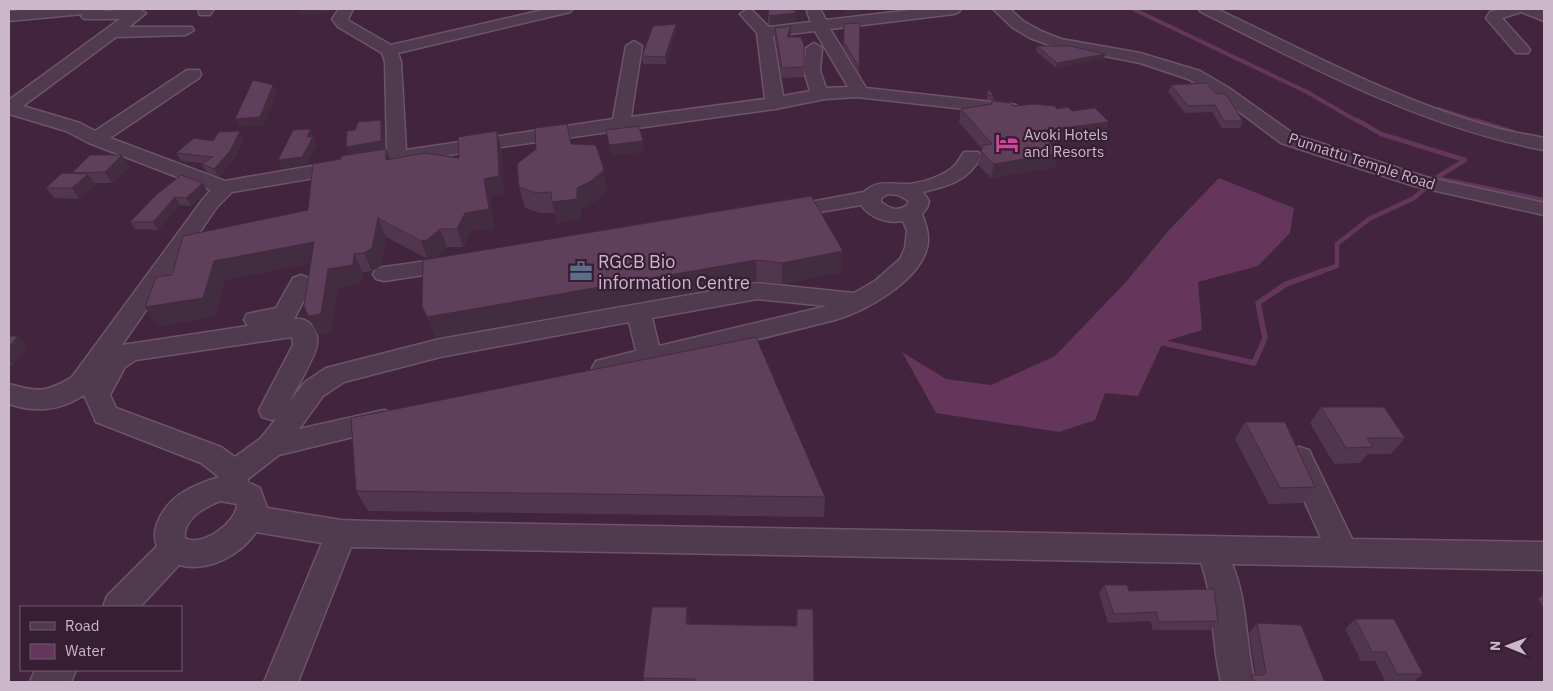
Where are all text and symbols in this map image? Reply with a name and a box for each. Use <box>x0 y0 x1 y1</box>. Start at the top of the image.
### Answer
place label: Avoki Hotels and Resorts <box>1024 125 1108 161</box>
street label: Punnattu Temple Road <box>1286 128 1438 194</box>
hotel icon: Avoki Hotels and Resorts <box>994 130 1020 156</box>
place label: RGCB Bio information Centre <box>598 250 750 294</box>
office icon: RGCB Bio information Centre <box>568 258 594 284</box>
legend <box>20 606 182 671</box>
text: Road <box>65 616 100 635</box>
north arrow <box>1483 621 1533 671</box>
text: Water <box>65 641 106 660</box>
text: N <box>1486 641 1504 651</box>

